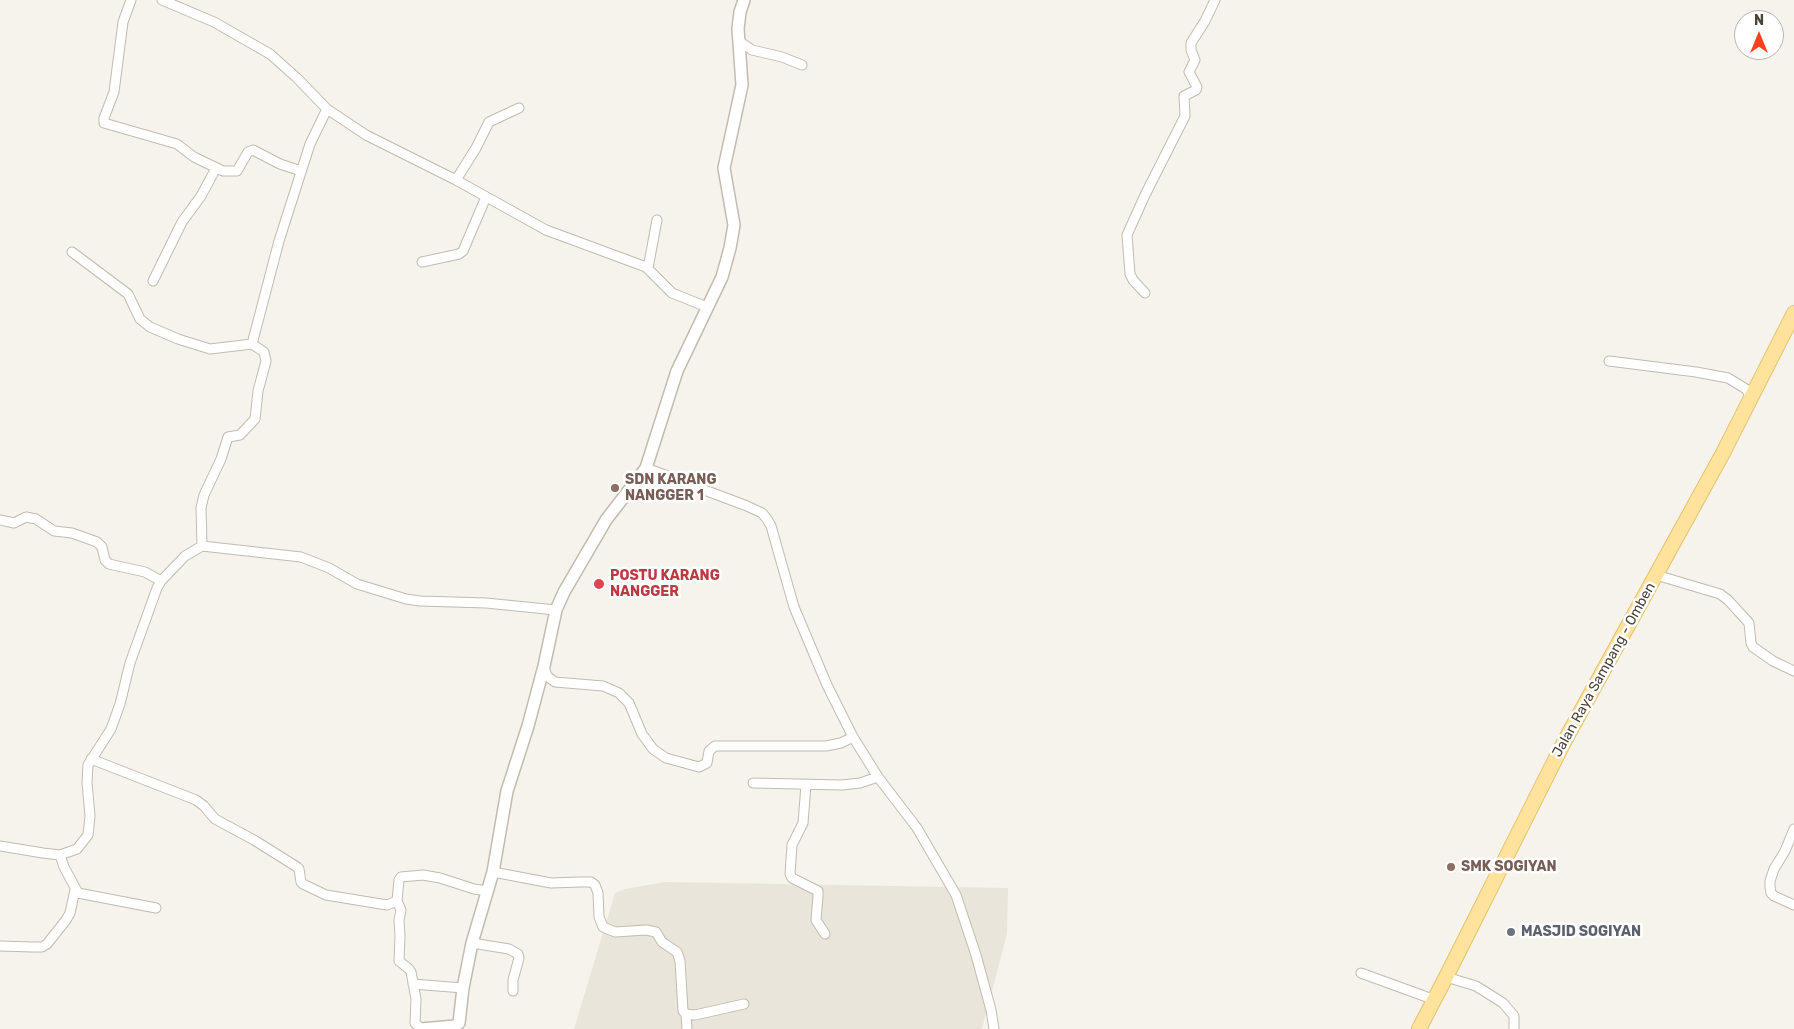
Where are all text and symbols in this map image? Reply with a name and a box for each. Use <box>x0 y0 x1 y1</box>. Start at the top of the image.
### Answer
north arrow <box>1734 10 1784 60</box>
text: N <box>1754 12 1764 29</box>
place label: SDN KARANG NANGGER 1 <box>625 472 717 504</box>
marker: SDN KARANG NANGGER 1 <box>609 482 621 494</box>
place label: POSTU KARANG NANGGER <box>610 568 720 600</box>
marker: POSTU KARANG NANGGER <box>592 577 606 591</box>
street label: Jalan Raya Sampang - Omben <box>1549 580 1659 760</box>
place label: SMK SOGIYAN <box>1461 859 1557 875</box>
marker: SMK SOGIYAN <box>1445 861 1457 873</box>
place label: MASJID SOGIYAN <box>1521 924 1641 940</box>
marker: MASJID SOGIYAN <box>1505 926 1517 938</box>

